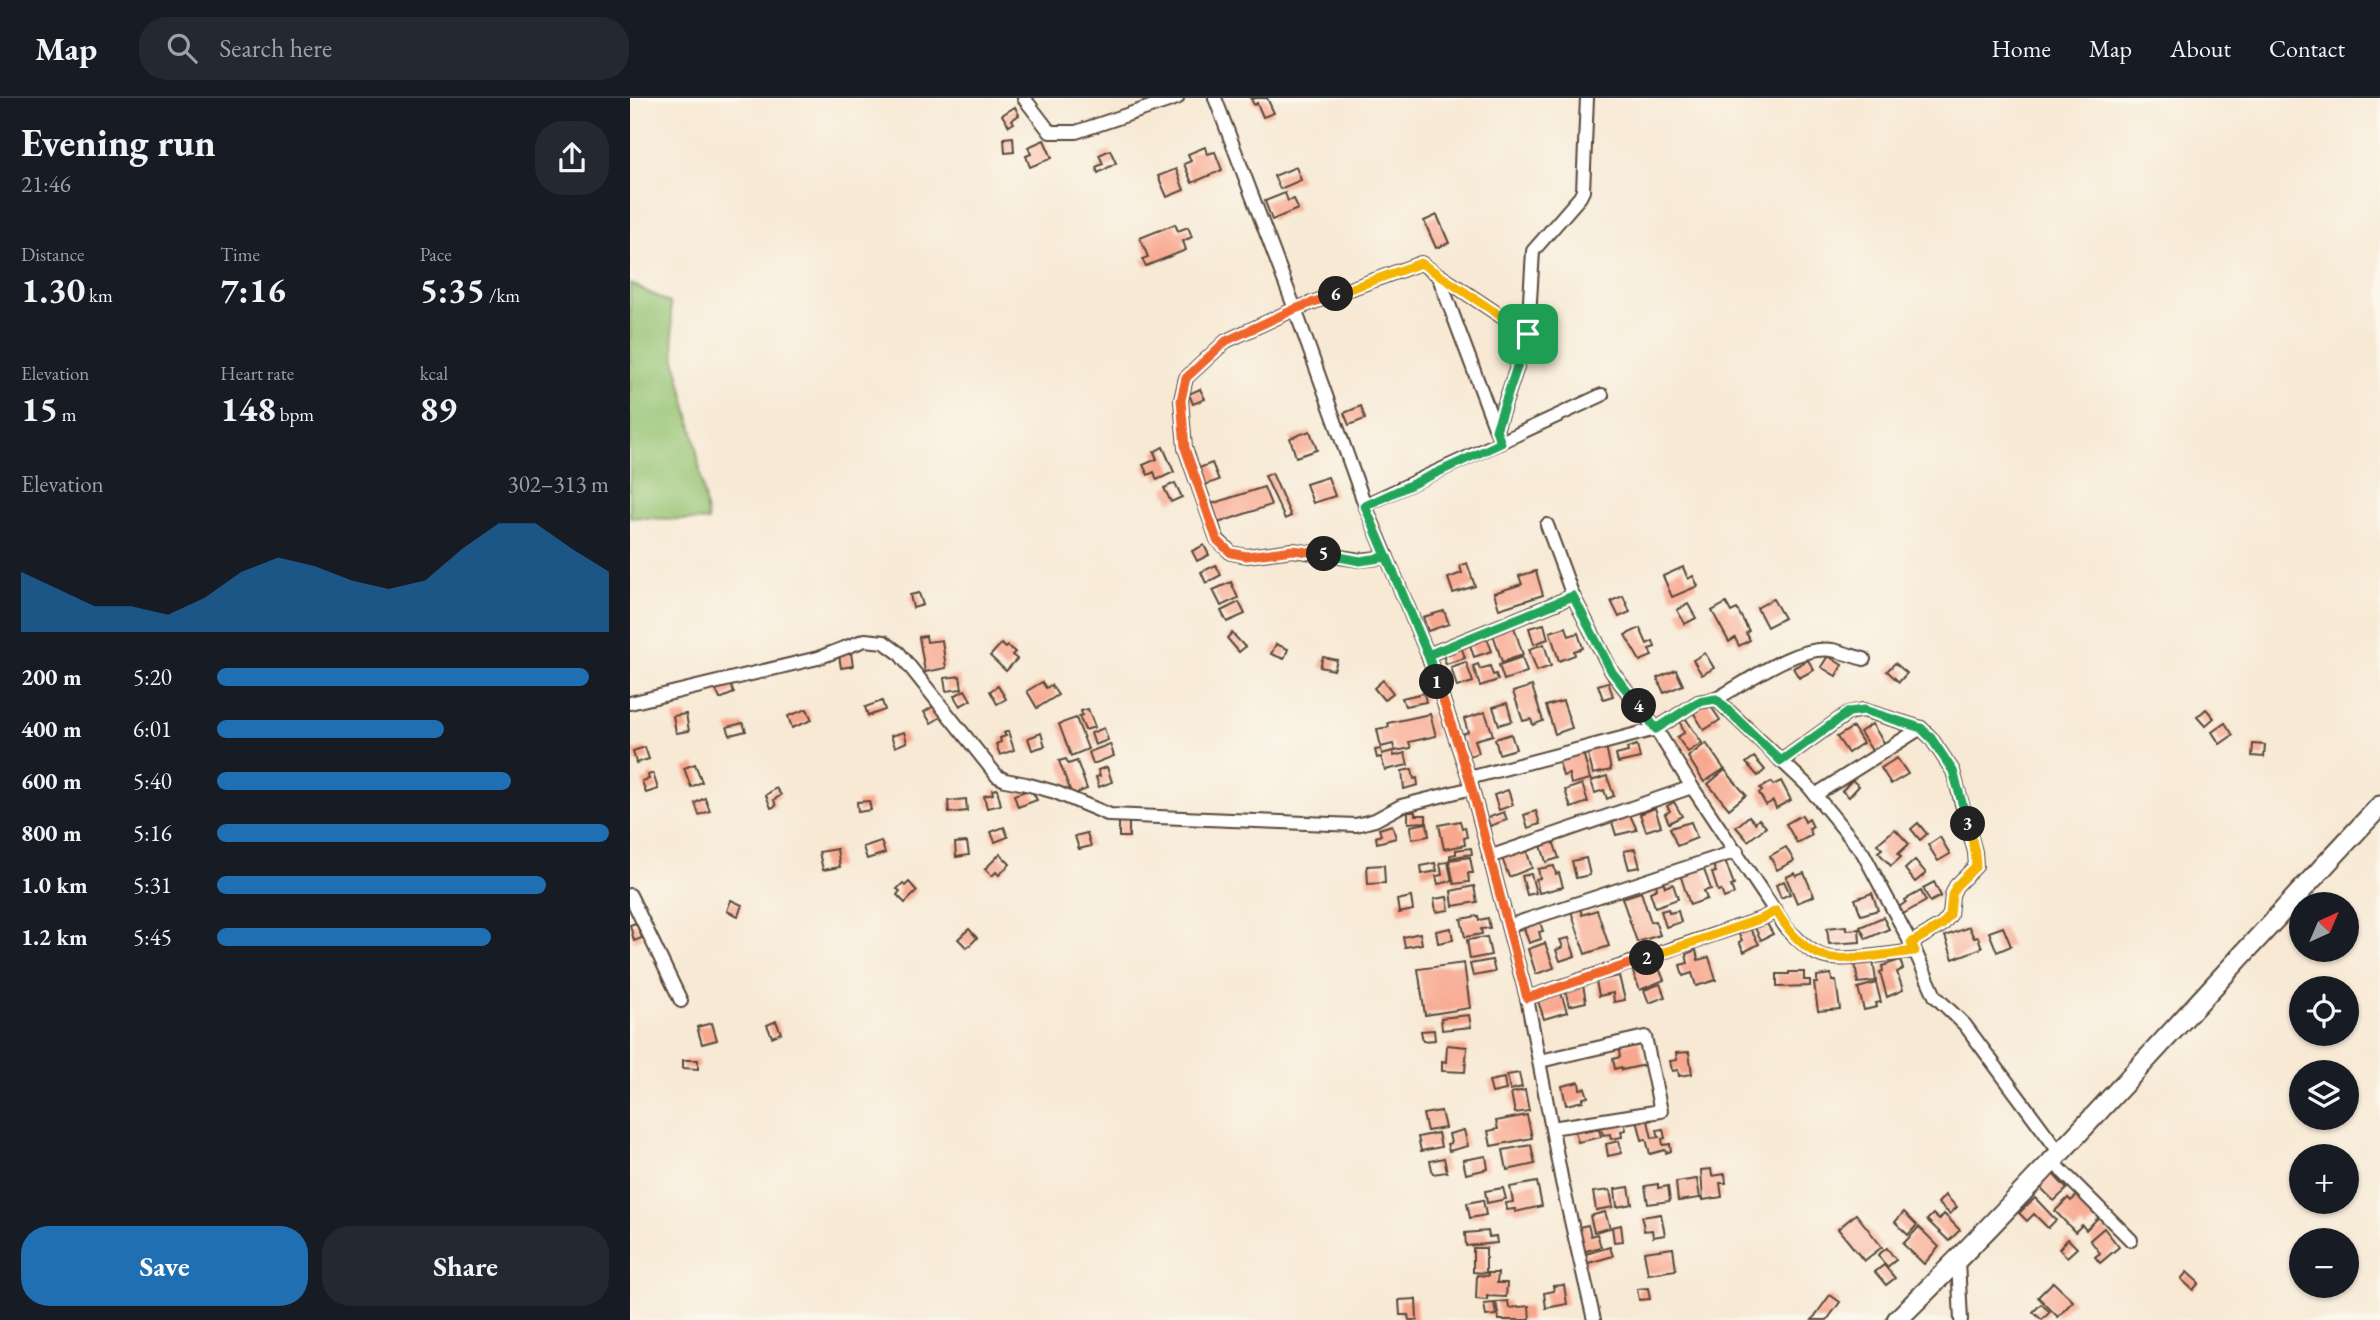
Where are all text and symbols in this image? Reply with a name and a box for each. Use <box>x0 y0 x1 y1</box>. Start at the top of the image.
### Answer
search box <box>139 17 629 80</box>
text: Map <box>35 27 97 70</box>
icon: search <box>163 29 201 67</box>
text: Search here <box>219 31 332 65</box>
text: Home <box>1991 33 2051 64</box>
text: Map <box>2089 33 2132 64</box>
text: About <box>2170 33 2231 64</box>
text: Contact <box>2269 33 2345 64</box>
text: Evening run <box>21 118 216 167</box>
button: share <box>535 121 609 195</box>
text: 21:46 <box>21 169 71 199</box>
text: Distance <box>21 242 84 267</box>
text: Time <box>220 242 260 267</box>
text: Pace <box>420 242 452 267</box>
text: 1.30 <box>21 267 85 312</box>
text: 7:16 <box>220 267 286 312</box>
text: 5:35 <box>420 267 485 312</box>
pin: 6 <box>1318 276 1354 312</box>
text: 6 <box>1330 281 1341 306</box>
text: km <box>85 283 113 308</box>
text: /km <box>485 283 520 308</box>
pin <box>1498 304 1558 364</box>
icon: arrive <box>1509 315 1547 353</box>
text: Elevation <box>21 361 89 386</box>
text: Heart rate <box>220 361 294 386</box>
text: kcal <box>420 361 448 386</box>
text: 15 <box>21 386 58 431</box>
text: 148 <box>220 386 276 431</box>
text: 89 <box>420 386 457 431</box>
text: m <box>58 402 77 427</box>
text: bpm <box>276 402 314 427</box>
text: Elevation <box>21 469 104 499</box>
text: 302–313 m <box>508 469 609 499</box>
pin: 5 <box>1306 536 1342 572</box>
text: 5 <box>1318 541 1329 566</box>
text: 200 m <box>21 662 82 692</box>
text: 5:20 <box>133 662 172 692</box>
pin: 1 <box>1420 664 1454 700</box>
text: 1 <box>1431 669 1442 694</box>
pin: 4 <box>1622 688 1656 724</box>
text: 4 <box>1633 693 1644 718</box>
text: 400 m <box>21 714 82 744</box>
text: 6:01 <box>133 714 172 744</box>
text: 600 m <box>21 766 82 796</box>
text: 5:40 <box>133 766 172 796</box>
pin: 3 <box>1950 806 1986 842</box>
text: 3 <box>1962 811 1973 836</box>
text: 800 m <box>21 818 82 848</box>
text: 5:16 <box>133 818 172 848</box>
text: 1.0 km <box>21 870 88 900</box>
text: 5:31 <box>133 870 172 900</box>
north arrow <box>2289 892 2359 962</box>
map controls <box>2289 892 2359 1298</box>
text: 1.2 km <box>21 922 88 952</box>
text: 5:45 <box>133 922 172 952</box>
pin: 2 <box>1630 940 1664 976</box>
text: 2 <box>1641 945 1652 970</box>
button: locate <box>2289 976 2359 1046</box>
button: layers <box>2289 1060 2359 1130</box>
button: + <box>2289 1144 2359 1214</box>
button: Save <box>21 1226 308 1306</box>
button: Share <box>322 1226 609 1306</box>
button: − <box>2289 1228 2359 1298</box>

